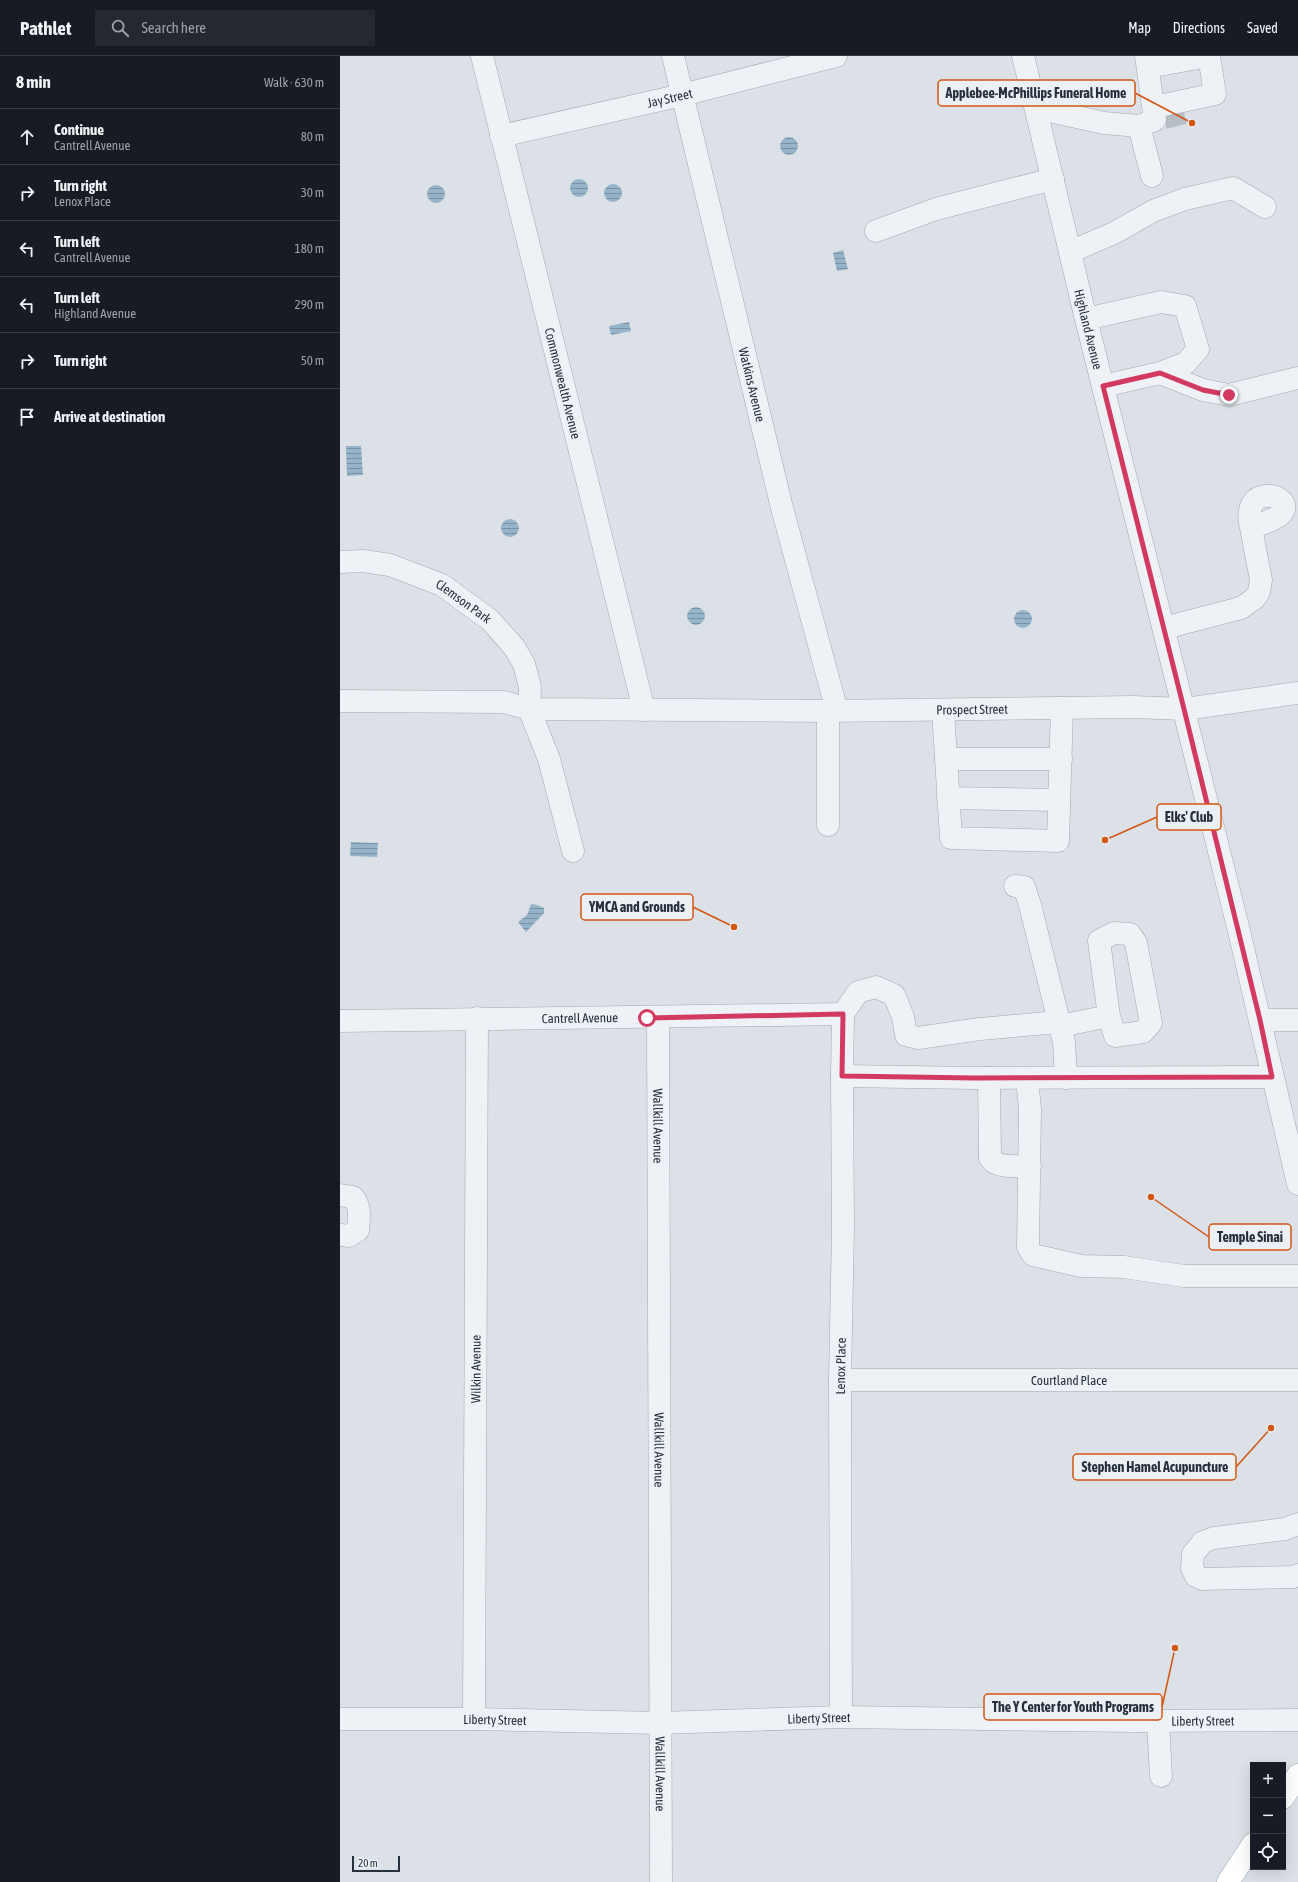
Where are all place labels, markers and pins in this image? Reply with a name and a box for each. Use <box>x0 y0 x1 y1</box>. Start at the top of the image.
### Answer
callout: Applebee-McPhillips Funeral Home <box>938 80 1135 106</box>
callout: Elks' Club <box>1157 804 1221 830</box>
callout: YMCA and Grounds <box>581 894 693 920</box>
callout: Temple Sinai <box>1209 1224 1291 1250</box>
callout: Stephen Hamel Acupuncture <box>1073 1454 1236 1480</box>
callout: The Y Center for Youth Programs <box>984 1694 1162 1720</box>

